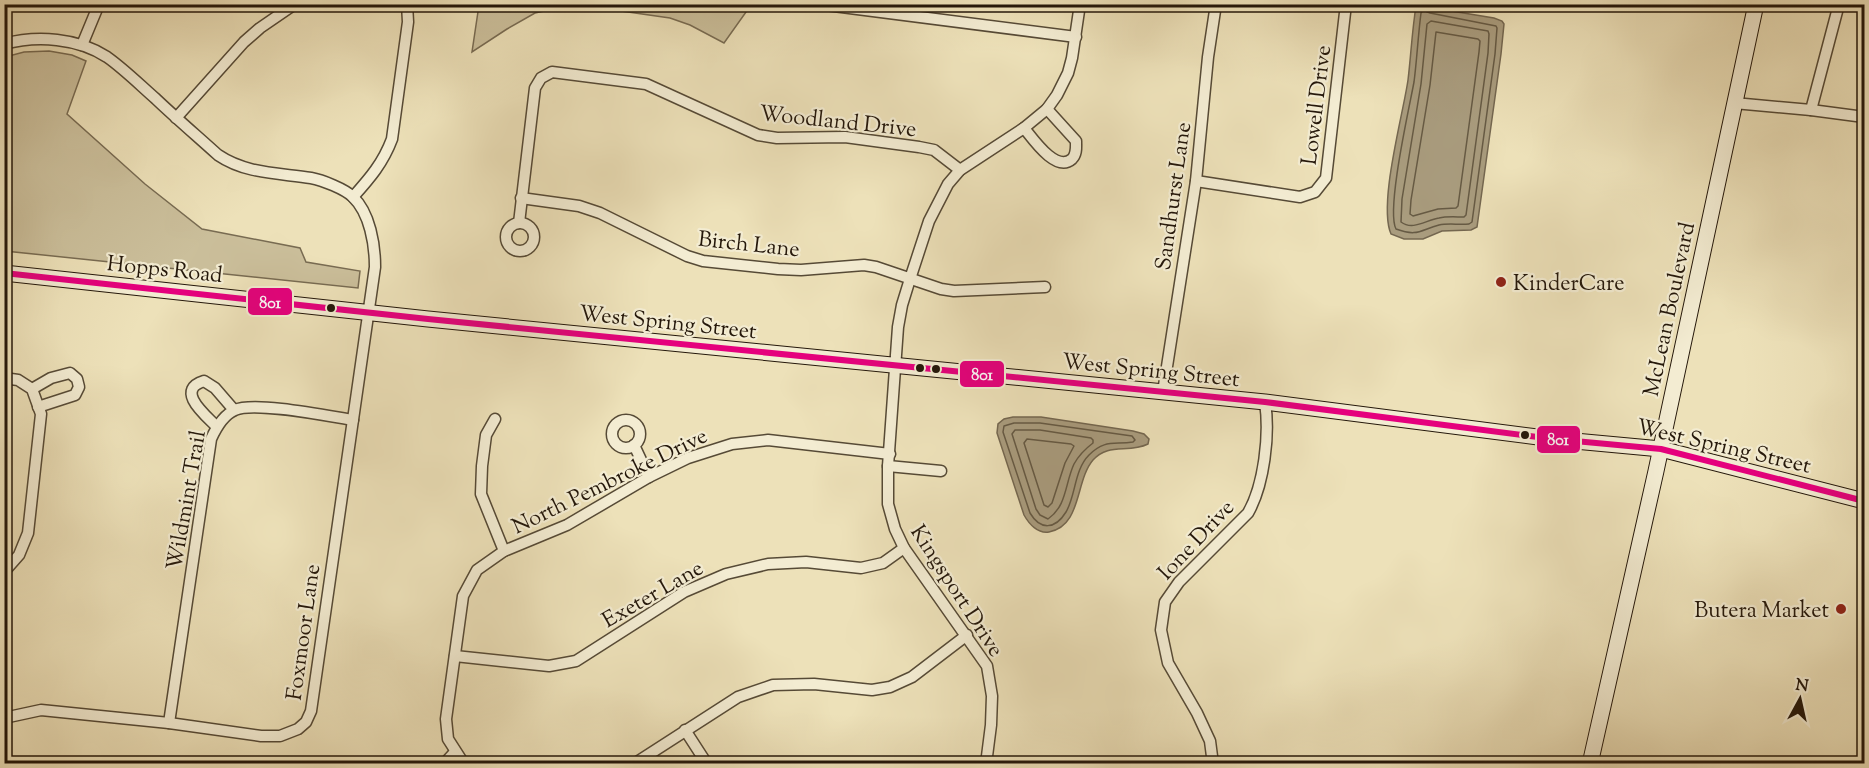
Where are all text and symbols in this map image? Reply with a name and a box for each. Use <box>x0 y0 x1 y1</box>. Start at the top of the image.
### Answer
street label: Lowell Drive <box>1295 44 1341 167</box>
street label: Woodland Drive <box>757 99 918 147</box>
street label: Sandhurst Lane <box>1149 120 1201 273</box>
street label: McLean Boulevard <box>1637 219 1705 400</box>
street label: Birch Lane <box>696 225 801 267</box>
street label: Hopps Road <box>105 249 224 293</box>
place label: KinderCare <box>1513 269 1624 301</box>
marker: KinderCare <box>1494 275 1508 289</box>
line badge: 801 <box>247 287 293 316</box>
text: 801 <box>259 293 281 316</box>
street label: West Spring Street <box>577 299 758 349</box>
unlabelled marker <box>325 302 337 314</box>
street label: West Spring Street <box>1060 347 1241 397</box>
line badge: 801 <box>959 360 1005 388</box>
unlabelled marker <box>914 362 926 374</box>
unlabelled marker <box>930 363 942 375</box>
text: 801 <box>971 365 993 388</box>
street label: West Spring Street <box>1633 412 1814 484</box>
street label: North Pembroke Drive <box>507 421 714 544</box>
line badge: 801 <box>1536 425 1581 454</box>
street label: Wildmint Trail <box>160 428 216 573</box>
unlabelled marker <box>1519 429 1531 441</box>
text: 801 <box>1547 430 1569 453</box>
street label: Ione Drive <box>1151 494 1243 588</box>
street label: Kingsport Drive <box>901 519 1010 664</box>
street label: Exeter Lane <box>597 554 710 638</box>
street label: Foxmoor Lane <box>280 562 330 703</box>
place label: Butera Market <box>1694 596 1829 628</box>
marker: Butera Market <box>1834 602 1848 616</box>
north arrow <box>1770 669 1830 729</box>
text: N <box>1794 674 1810 699</box>

